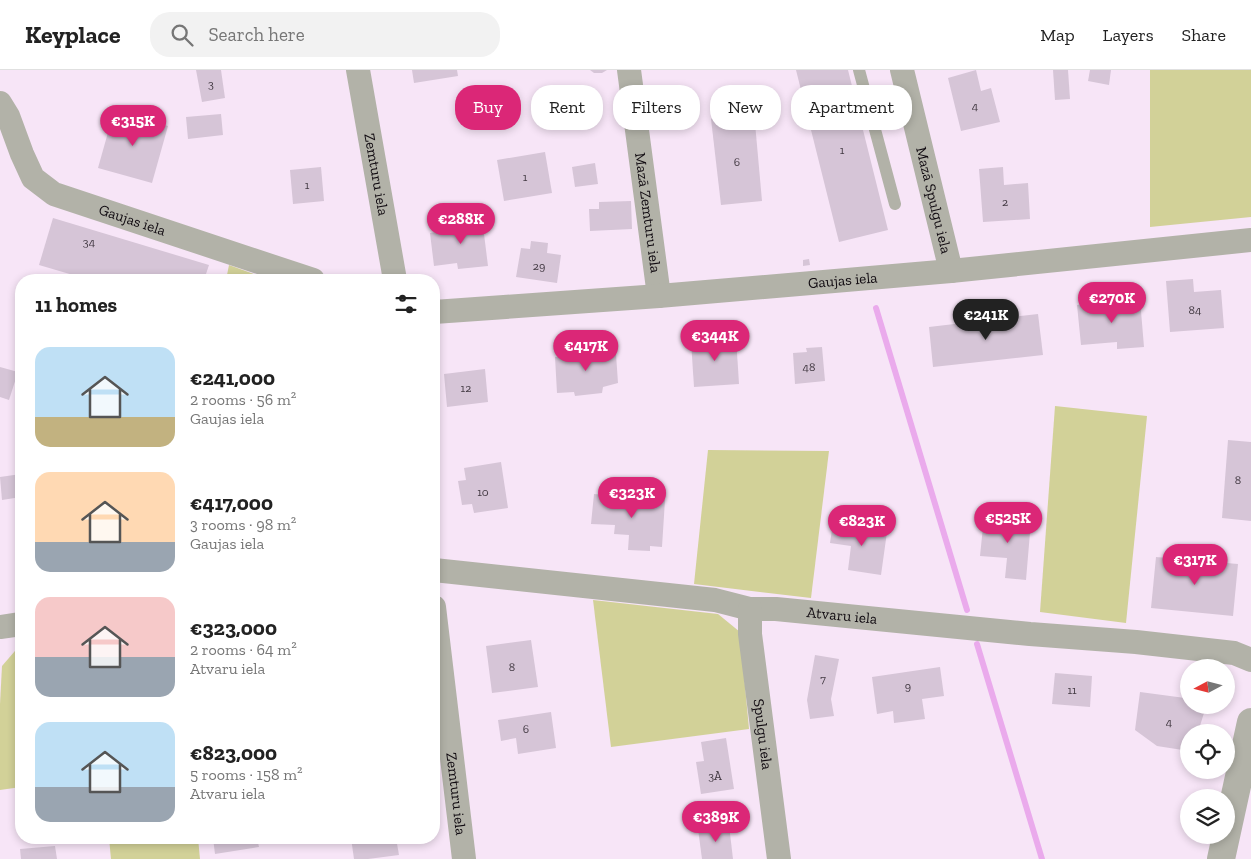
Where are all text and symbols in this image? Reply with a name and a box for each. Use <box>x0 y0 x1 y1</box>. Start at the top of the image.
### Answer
search box <box>150 12 500 57</box>
text: Keyplace <box>25 20 120 49</box>
icon: search <box>168 21 196 49</box>
text: Search here <box>208 23 305 46</box>
text: Map <box>1040 24 1075 46</box>
text: Layers <box>1103 24 1154 46</box>
text: Share <box>1182 24 1226 46</box>
house number: 3 <box>208 77 214 91</box>
chip: Buy <box>455 85 521 130</box>
chip: Rent <box>531 85 603 130</box>
chip: Filters <box>613 85 700 130</box>
chip: New <box>710 85 781 130</box>
chip: Apartment <box>791 85 912 130</box>
house number: 4 <box>972 99 979 113</box>
pin: €315K <box>98 104 168 147</box>
text: €315K <box>111 111 155 130</box>
street label: Zemturu iela <box>360 132 392 217</box>
house number: 1 <box>840 143 845 157</box>
street label: Mazā Spulgu iela <box>912 145 955 255</box>
street label: Mazā Zemturu iela <box>631 151 665 274</box>
house number: 6 <box>734 155 740 169</box>
house number: 1 <box>523 170 528 184</box>
house number: 1 <box>305 178 310 192</box>
house number: 2 <box>1002 195 1008 209</box>
street label: Gaujas iela <box>96 200 168 239</box>
pin: €288K <box>426 202 496 245</box>
text: €288K <box>438 209 484 228</box>
house number: 34 <box>83 235 96 249</box>
house number: 29 <box>533 259 545 273</box>
street label: Gaujas iela <box>807 268 878 292</box>
pin: €270K <box>1077 282 1147 324</box>
text: €270K <box>1089 288 1135 307</box>
icon: filters <box>392 290 420 318</box>
text: 11 homes <box>35 292 117 317</box>
pin: €241K <box>951 298 1021 341</box>
house number: 84 <box>1189 303 1202 317</box>
text: €241K <box>964 305 1008 324</box>
pin: €344K <box>680 320 750 362</box>
text: €344K <box>691 326 739 345</box>
pin: €417K <box>551 330 621 372</box>
text: €417K <box>564 336 608 355</box>
house number: 48 <box>803 360 815 374</box>
text: €241,000 <box>190 365 275 390</box>
icon: home <box>75 367 135 427</box>
house number: 12 <box>461 381 471 395</box>
text: 2 rooms · 56 m² <box>190 390 296 409</box>
text: Gaujas iela <box>190 409 264 428</box>
house number: 8 <box>1235 473 1241 487</box>
pin: €323K <box>597 476 667 519</box>
text: €323K <box>609 483 655 502</box>
house number: 10 <box>477 485 489 499</box>
text: €417,000 <box>190 490 273 515</box>
icon: home <box>75 492 135 552</box>
pin: €525K <box>973 502 1043 544</box>
pin: €823K <box>827 504 897 547</box>
text: €525K <box>985 508 1031 527</box>
text: €823K <box>839 511 885 530</box>
text: 3 rooms · 98 m² <box>190 515 296 534</box>
text: Gaujas iela <box>190 534 264 553</box>
pin: €317K <box>1160 544 1230 586</box>
text: €317K <box>1174 550 1216 569</box>
street label: Atvaru iela <box>806 603 878 628</box>
text: €323,000 <box>190 615 277 640</box>
icon: home <box>75 617 135 677</box>
text: 2 rooms · 64 m² <box>190 640 297 659</box>
text: Atvaru iela <box>190 659 265 678</box>
north arrow <box>1180 659 1235 714</box>
map controls <box>1180 659 1235 844</box>
house number: 8 <box>509 660 515 674</box>
house number: 7 <box>820 672 826 686</box>
house number: 9 <box>905 679 911 693</box>
house number: 11 <box>1067 683 1077 697</box>
street label: Spulgu iela <box>749 698 776 771</box>
house number: 4 <box>1166 715 1173 729</box>
house number: 6 <box>523 722 529 736</box>
button: locate <box>1180 724 1235 779</box>
text: €823,000 <box>190 740 277 765</box>
icon: home <box>75 742 135 802</box>
street label: Zemturu iela <box>442 751 470 836</box>
text: 5 rooms · 158 m² <box>190 765 303 784</box>
house number: 3A <box>708 769 722 783</box>
text: Atvaru iela <box>190 784 265 803</box>
button: layers <box>1180 789 1235 844</box>
pin: €389K <box>681 800 751 843</box>
text: €389K <box>693 807 739 826</box>

